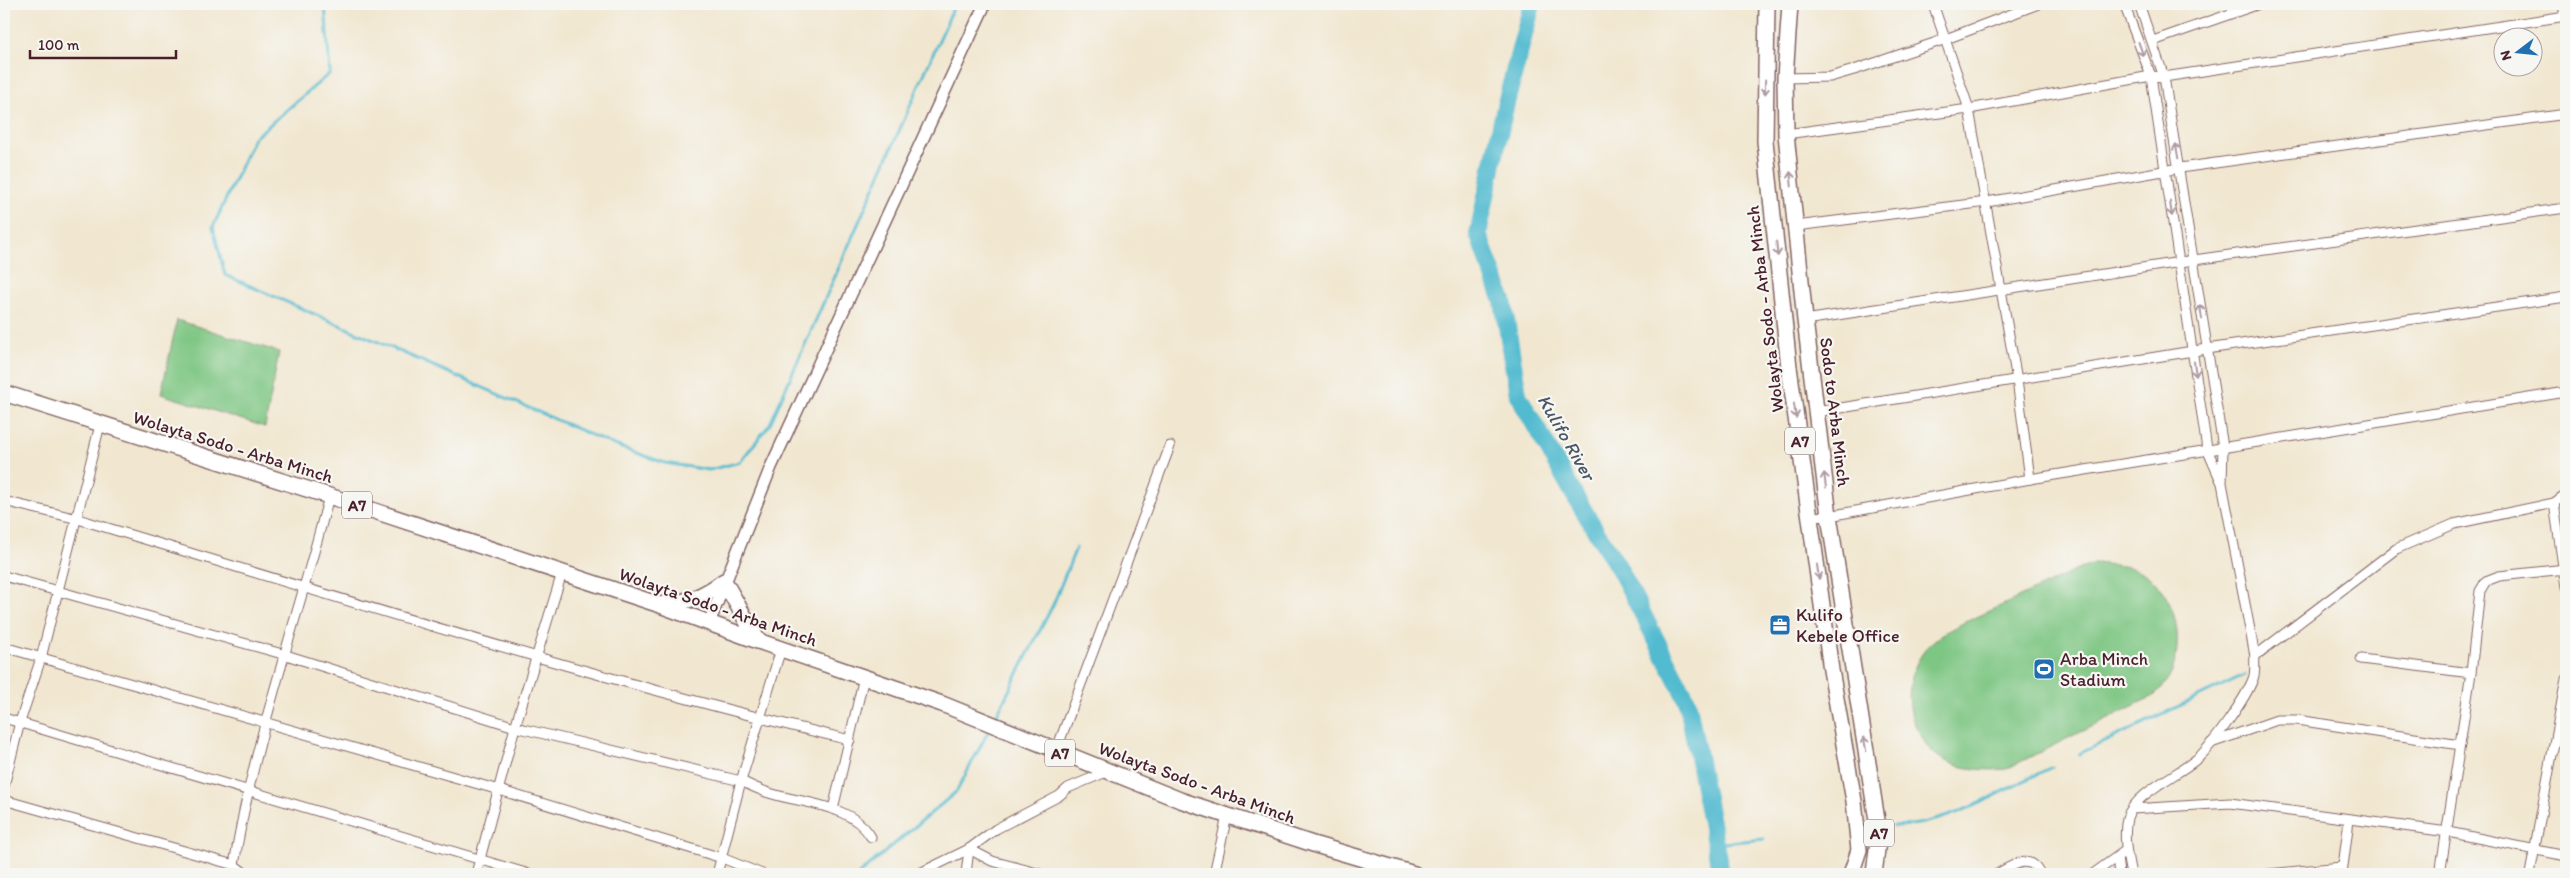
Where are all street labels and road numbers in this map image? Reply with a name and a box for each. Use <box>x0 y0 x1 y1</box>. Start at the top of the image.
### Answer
street label: Wolayta Sodo - Arba Minch <box>1741 204 1789 414</box>
street label: Sodo to Arba Minch <box>1815 336 1855 488</box>
street label: Wolayta Sodo - Arba Minch <box>130 406 336 488</box>
road number: A7 <box>1785 428 1815 454</box>
road number: A7 <box>342 492 372 518</box>
street label: Wolayta Sodo - Arba Minch <box>616 563 820 651</box>
street label: Wolayta Sodo - Arba Minch <box>1095 737 1299 829</box>
road number: A7 <box>1045 740 1075 766</box>
road number: A7 <box>1864 820 1894 846</box>

